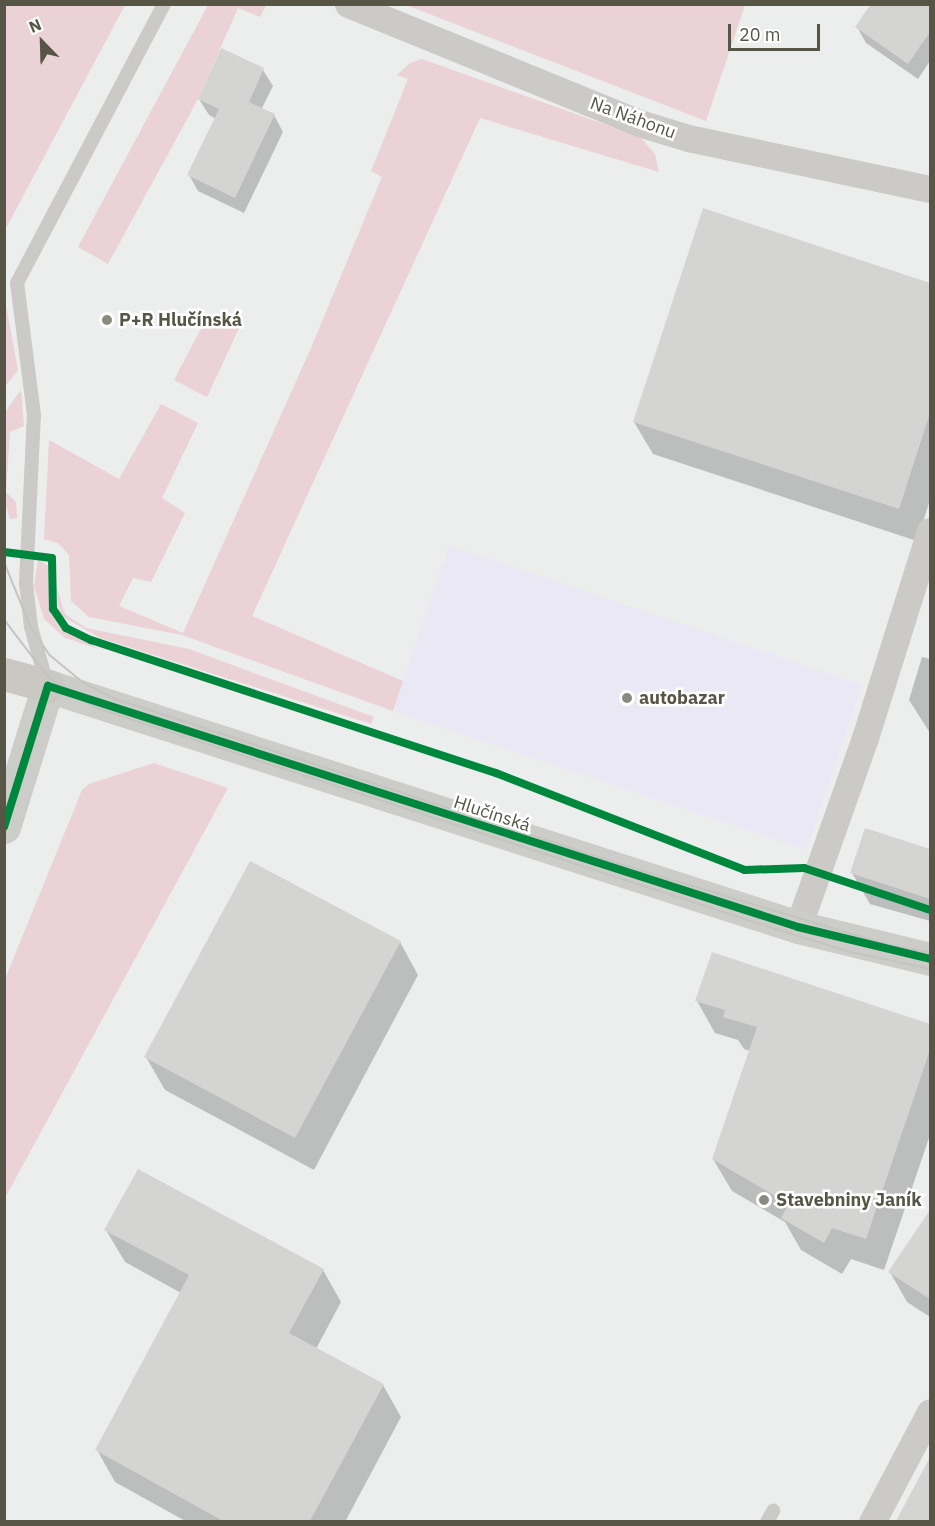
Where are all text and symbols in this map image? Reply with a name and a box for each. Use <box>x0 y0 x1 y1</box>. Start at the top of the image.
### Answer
north arrow <box>12 12 72 72</box>
scale bar <box>731 12 822 50</box>
text: N <box>26 14 44 37</box>
text: 20 m <box>739 23 781 46</box>
street label: Na Náhonu <box>587 93 679 143</box>
place label: P+R Hlučínská <box>119 309 242 331</box>
marker: P+R Hlučínská <box>100 313 114 327</box>
place label: autobazar <box>639 687 725 709</box>
marker: autobazar <box>620 691 634 705</box>
street label: Hlučínská <box>451 791 533 837</box>
place label: Stavebniny Janík <box>776 1189 922 1211</box>
marker: Stavebniny Janík <box>757 1193 771 1207</box>

